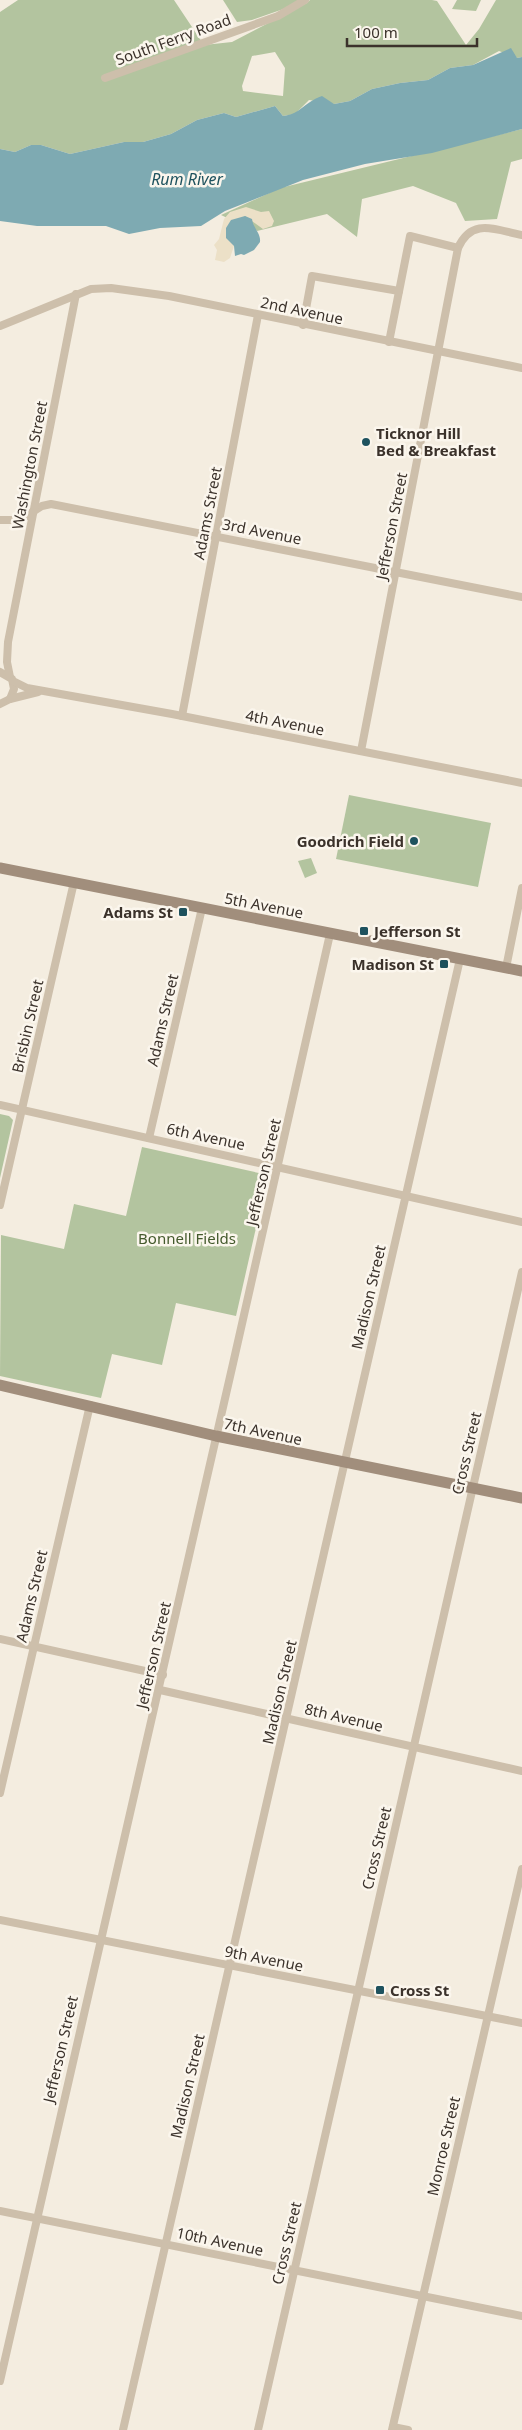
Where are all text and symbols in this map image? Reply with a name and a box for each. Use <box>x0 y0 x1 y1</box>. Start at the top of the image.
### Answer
street label: South Ferry Road <box>113 9 233 69</box>
scale bar <box>347 15 477 47</box>
text: 100 m <box>354 22 398 42</box>
water label: Rum River <box>151 168 223 190</box>
street label: 2nd Avenue <box>259 292 345 328</box>
street label: Washington Street <box>7 399 51 531</box>
place label: Ticknor Hill Bed & Breakfast <box>376 423 496 460</box>
marker: Ticknor Hill Bed & Breakfast <box>360 436 372 448</box>
street label: Adams Street <box>188 464 226 561</box>
street label: Jefferson Street <box>370 470 411 583</box>
street label: 3rd Avenue <box>221 514 303 548</box>
street label: 4th Avenue <box>244 705 326 739</box>
place label: Goodrich Field <box>297 831 404 851</box>
marker: Goodrich Field <box>408 835 420 847</box>
street label: 5th Avenue <box>223 888 305 922</box>
place label: Adams St <box>103 902 173 922</box>
marker: Adams St <box>177 906 189 918</box>
place label: Jefferson St <box>372 921 461 941</box>
marker: Jefferson St <box>358 925 370 937</box>
place label: Madison St <box>352 954 434 974</box>
marker: Madison St <box>438 958 450 970</box>
street label: Adams Street <box>142 971 182 1068</box>
street label: Brisbin Street <box>7 977 48 1075</box>
street label: Jefferson Street <box>241 1116 285 1229</box>
street label: 6th Avenue <box>165 1118 247 1154</box>
park label: Bonnell Fields <box>138 1228 236 1248</box>
street label: Madison Street <box>346 1242 390 1351</box>
street label: Cross Street <box>447 1409 485 1496</box>
street label: 7th Avenue <box>222 1413 304 1449</box>
street label: Adams Street <box>11 1547 51 1644</box>
street label: Jefferson Street <box>131 1599 175 1712</box>
street label: Madison Street <box>257 1637 301 1746</box>
street label: 8th Avenue <box>303 1698 385 1736</box>
street label: Cross Street <box>357 1804 395 1891</box>
street label: 9th Avenue <box>223 1941 305 1975</box>
place label: Cross St <box>390 1980 450 2000</box>
marker: Cross St <box>374 1984 386 1996</box>
street label: Jefferson Street <box>38 1993 82 2106</box>
street label: Madison Street <box>165 2031 209 2140</box>
street label: Monroe Street <box>422 2094 464 2198</box>
street label: Cross Street <box>267 2199 305 2286</box>
street label: 10th Avenue <box>175 2222 265 2260</box>

